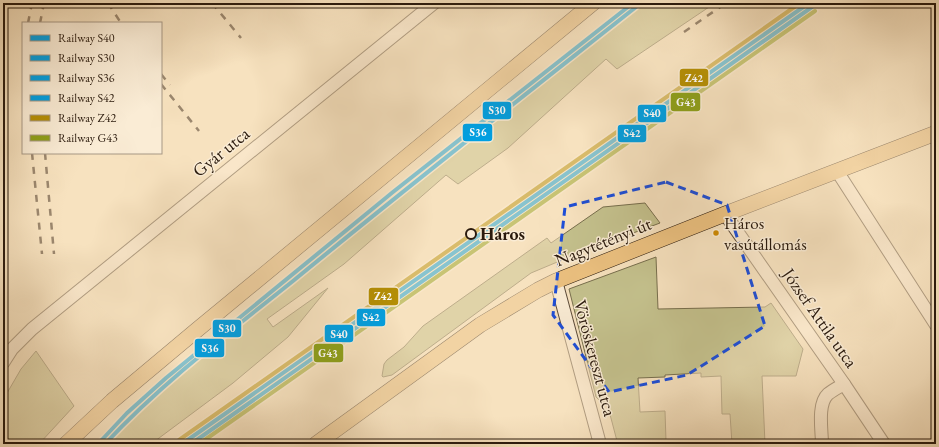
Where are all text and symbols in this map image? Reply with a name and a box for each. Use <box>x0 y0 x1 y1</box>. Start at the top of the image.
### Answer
legend <box>22 22 162 154</box>
text: Railway S40 <box>58 30 115 46</box>
text: Railway S30 <box>58 50 115 66</box>
line badge: Z42 <box>679 68 709 87</box>
text: Railway S36 <box>58 70 115 86</box>
text: Z42 <box>685 71 703 85</box>
text: Railway S42 <box>58 90 115 106</box>
line badge: G43 <box>670 92 701 112</box>
text: G43 <box>676 95 696 109</box>
line badge: S30 <box>482 101 512 120</box>
text: S30 <box>488 103 506 117</box>
line badge: S40 <box>637 104 667 123</box>
text: S40 <box>643 106 661 120</box>
text: Railway Z42 <box>58 110 117 126</box>
street label: Gyár utca <box>187 121 255 182</box>
line badge: S36 <box>462 123 493 142</box>
line badge: S42 <box>617 124 647 143</box>
text: S36 <box>469 125 487 139</box>
text: S42 <box>623 126 641 140</box>
text: Railway G43 <box>58 130 118 146</box>
street label: Nagytétényi út <box>551 212 655 271</box>
place label: Háros vasútállomás <box>724 212 807 255</box>
place label: Háros <box>480 222 525 245</box>
marker: Háros <box>465 228 477 240</box>
marker: Háros vasútállomás <box>711 228 721 238</box>
street label: József Attila utca <box>776 262 864 373</box>
line badge: Z42 <box>368 287 399 306</box>
text: Z42 <box>374 289 392 303</box>
street label: Vöröskereszt utca <box>569 297 622 419</box>
line badge: S42 <box>356 308 386 327</box>
text: S42 <box>362 310 380 324</box>
line badge: S30 <box>212 319 242 338</box>
text: S30 <box>218 321 236 335</box>
line badge: S40 <box>324 324 354 343</box>
text: S40 <box>330 327 348 341</box>
line badge: S36 <box>194 338 225 358</box>
text: S36 <box>201 341 219 355</box>
line badge: G43 <box>313 343 344 363</box>
text: G43 <box>318 346 338 360</box>

